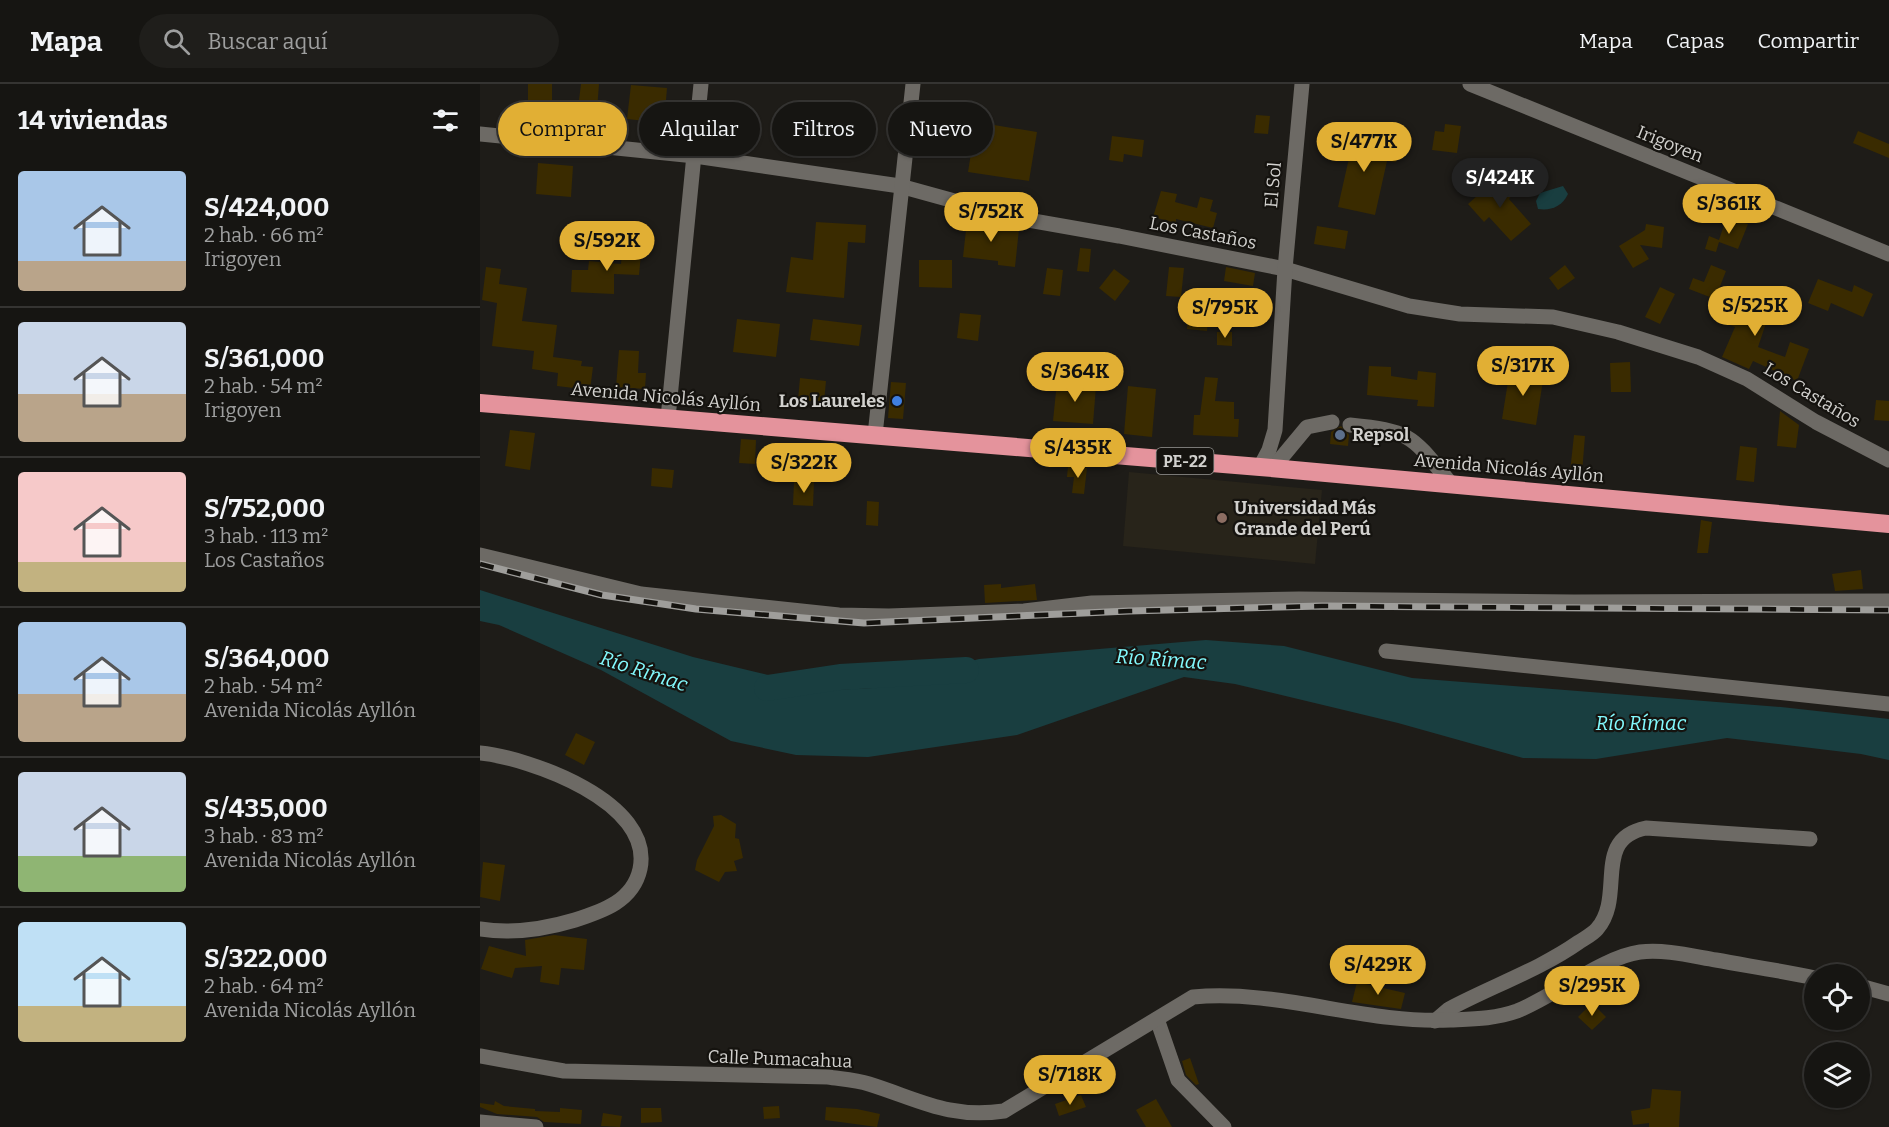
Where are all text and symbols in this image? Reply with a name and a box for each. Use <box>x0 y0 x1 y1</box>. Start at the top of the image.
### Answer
search box <box>139 14 559 68</box>
text: Mapa <box>30 25 103 58</box>
icon: search <box>160 25 193 58</box>
text: Buscar aquí <box>208 28 327 55</box>
text: Mapa <box>1579 28 1633 54</box>
text: Capas <box>1666 28 1724 54</box>
text: Compartir <box>1757 28 1859 54</box>
chip: Comprar <box>498 102 627 156</box>
chip: Alquilar <box>639 102 760 156</box>
chip: Filtros <box>772 102 876 156</box>
chip: Nuevo <box>888 102 993 156</box>
icon: filters <box>429 104 462 137</box>
text: 14 viviendas <box>18 105 168 136</box>
street label: Irigoyen <box>1634 121 1707 167</box>
pin: S/477K <box>1315 122 1413 173</box>
text: S/477K <box>1331 129 1397 153</box>
pin: S/424K <box>1451 158 1549 209</box>
street label: El Sol <box>1260 161 1286 209</box>
text: S/424K <box>1466 165 1534 189</box>
pin: S/361K <box>1680 184 1778 235</box>
text: S/361K <box>1697 191 1761 215</box>
text: S/424,000 <box>204 192 330 223</box>
pin: S/752K <box>942 192 1040 243</box>
icon: home <box>66 195 138 267</box>
text: S/752K <box>958 199 1024 223</box>
street label: Los Castaños <box>1148 212 1258 254</box>
pin: S/592K <box>558 221 656 272</box>
text: 2 hab. · 66 m² <box>204 223 324 247</box>
text: S/592K <box>574 228 640 252</box>
text: Irigoyen <box>204 247 281 271</box>
pin: S/525K <box>1706 286 1804 337</box>
pin: S/795K <box>1176 288 1274 339</box>
text: S/525K <box>1722 293 1788 317</box>
text: S/795K <box>1192 295 1258 319</box>
text: S/361,000 <box>204 343 325 374</box>
icon: home <box>66 346 138 418</box>
pin: S/317K <box>1474 346 1572 397</box>
pin: S/364K <box>1026 352 1124 403</box>
text: S/317K <box>1491 353 1555 377</box>
street label: Los Castaños <box>1760 358 1864 432</box>
text: S/364K <box>1041 359 1109 383</box>
text: 2 hab. · 54 m² <box>204 374 323 398</box>
street label: Avenida Nicolás Ayllón <box>570 378 763 416</box>
place label: Los Laureles <box>779 390 885 412</box>
marker: Los Laureles <box>890 394 904 408</box>
text: Irigoyen <box>204 398 281 422</box>
place label: Repsol <box>1352 424 1410 446</box>
pin: S/435K <box>1029 428 1127 479</box>
marker: Repsol <box>1333 428 1347 442</box>
text: S/435K <box>1044 435 1112 459</box>
pin: S/322K <box>755 443 853 494</box>
road number: PE-22 <box>1156 448 1214 474</box>
street label: Avenida Nicolás Ayllón <box>1413 449 1606 487</box>
text: S/322K <box>770 450 838 474</box>
text: S/752,000 <box>204 493 325 524</box>
icon: home <box>66 496 138 568</box>
place label: Universidad Más Grande del Perú <box>1234 497 1376 540</box>
marker: Universidad Más Grande del Perú <box>1215 511 1229 525</box>
text: 3 hab. · 113 m² <box>204 524 328 548</box>
text: Los Castaños <box>204 548 325 572</box>
text: S/364,000 <box>204 643 330 674</box>
water label: Río Rímac <box>1115 644 1208 674</box>
icon: home <box>66 646 138 718</box>
water label: Río Rímac <box>597 646 691 697</box>
text: 2 hab. · 54 m² <box>204 674 323 698</box>
text: Avenida Nicolás Ayllón <box>204 698 416 722</box>
water label: Río Rímac <box>1596 711 1687 735</box>
text: S/435,000 <box>204 793 328 824</box>
icon: home <box>66 796 138 868</box>
text: 3 hab. · 83 m² <box>204 824 324 848</box>
text: Avenida Nicolás Ayllón <box>204 848 416 872</box>
text: S/322,000 <box>204 943 327 974</box>
pin: S/429K <box>1329 945 1427 996</box>
icon: home <box>66 946 138 1018</box>
text: S/429K <box>1344 952 1412 976</box>
map controls <box>1804 964 1870 1108</box>
button: locate <box>1804 964 1870 1030</box>
pin: S/295K <box>1543 966 1641 1017</box>
text: S/295K <box>1558 973 1626 997</box>
text: 2 hab. · 64 m² <box>204 974 324 998</box>
text: Avenida Nicolás Ayllón <box>204 998 416 1022</box>
button: layers <box>1804 1042 1870 1108</box>
street label: Calle Pumacahua <box>707 1045 853 1073</box>
pin: S/718K <box>1021 1055 1119 1106</box>
text: S/718K <box>1038 1062 1102 1086</box>

